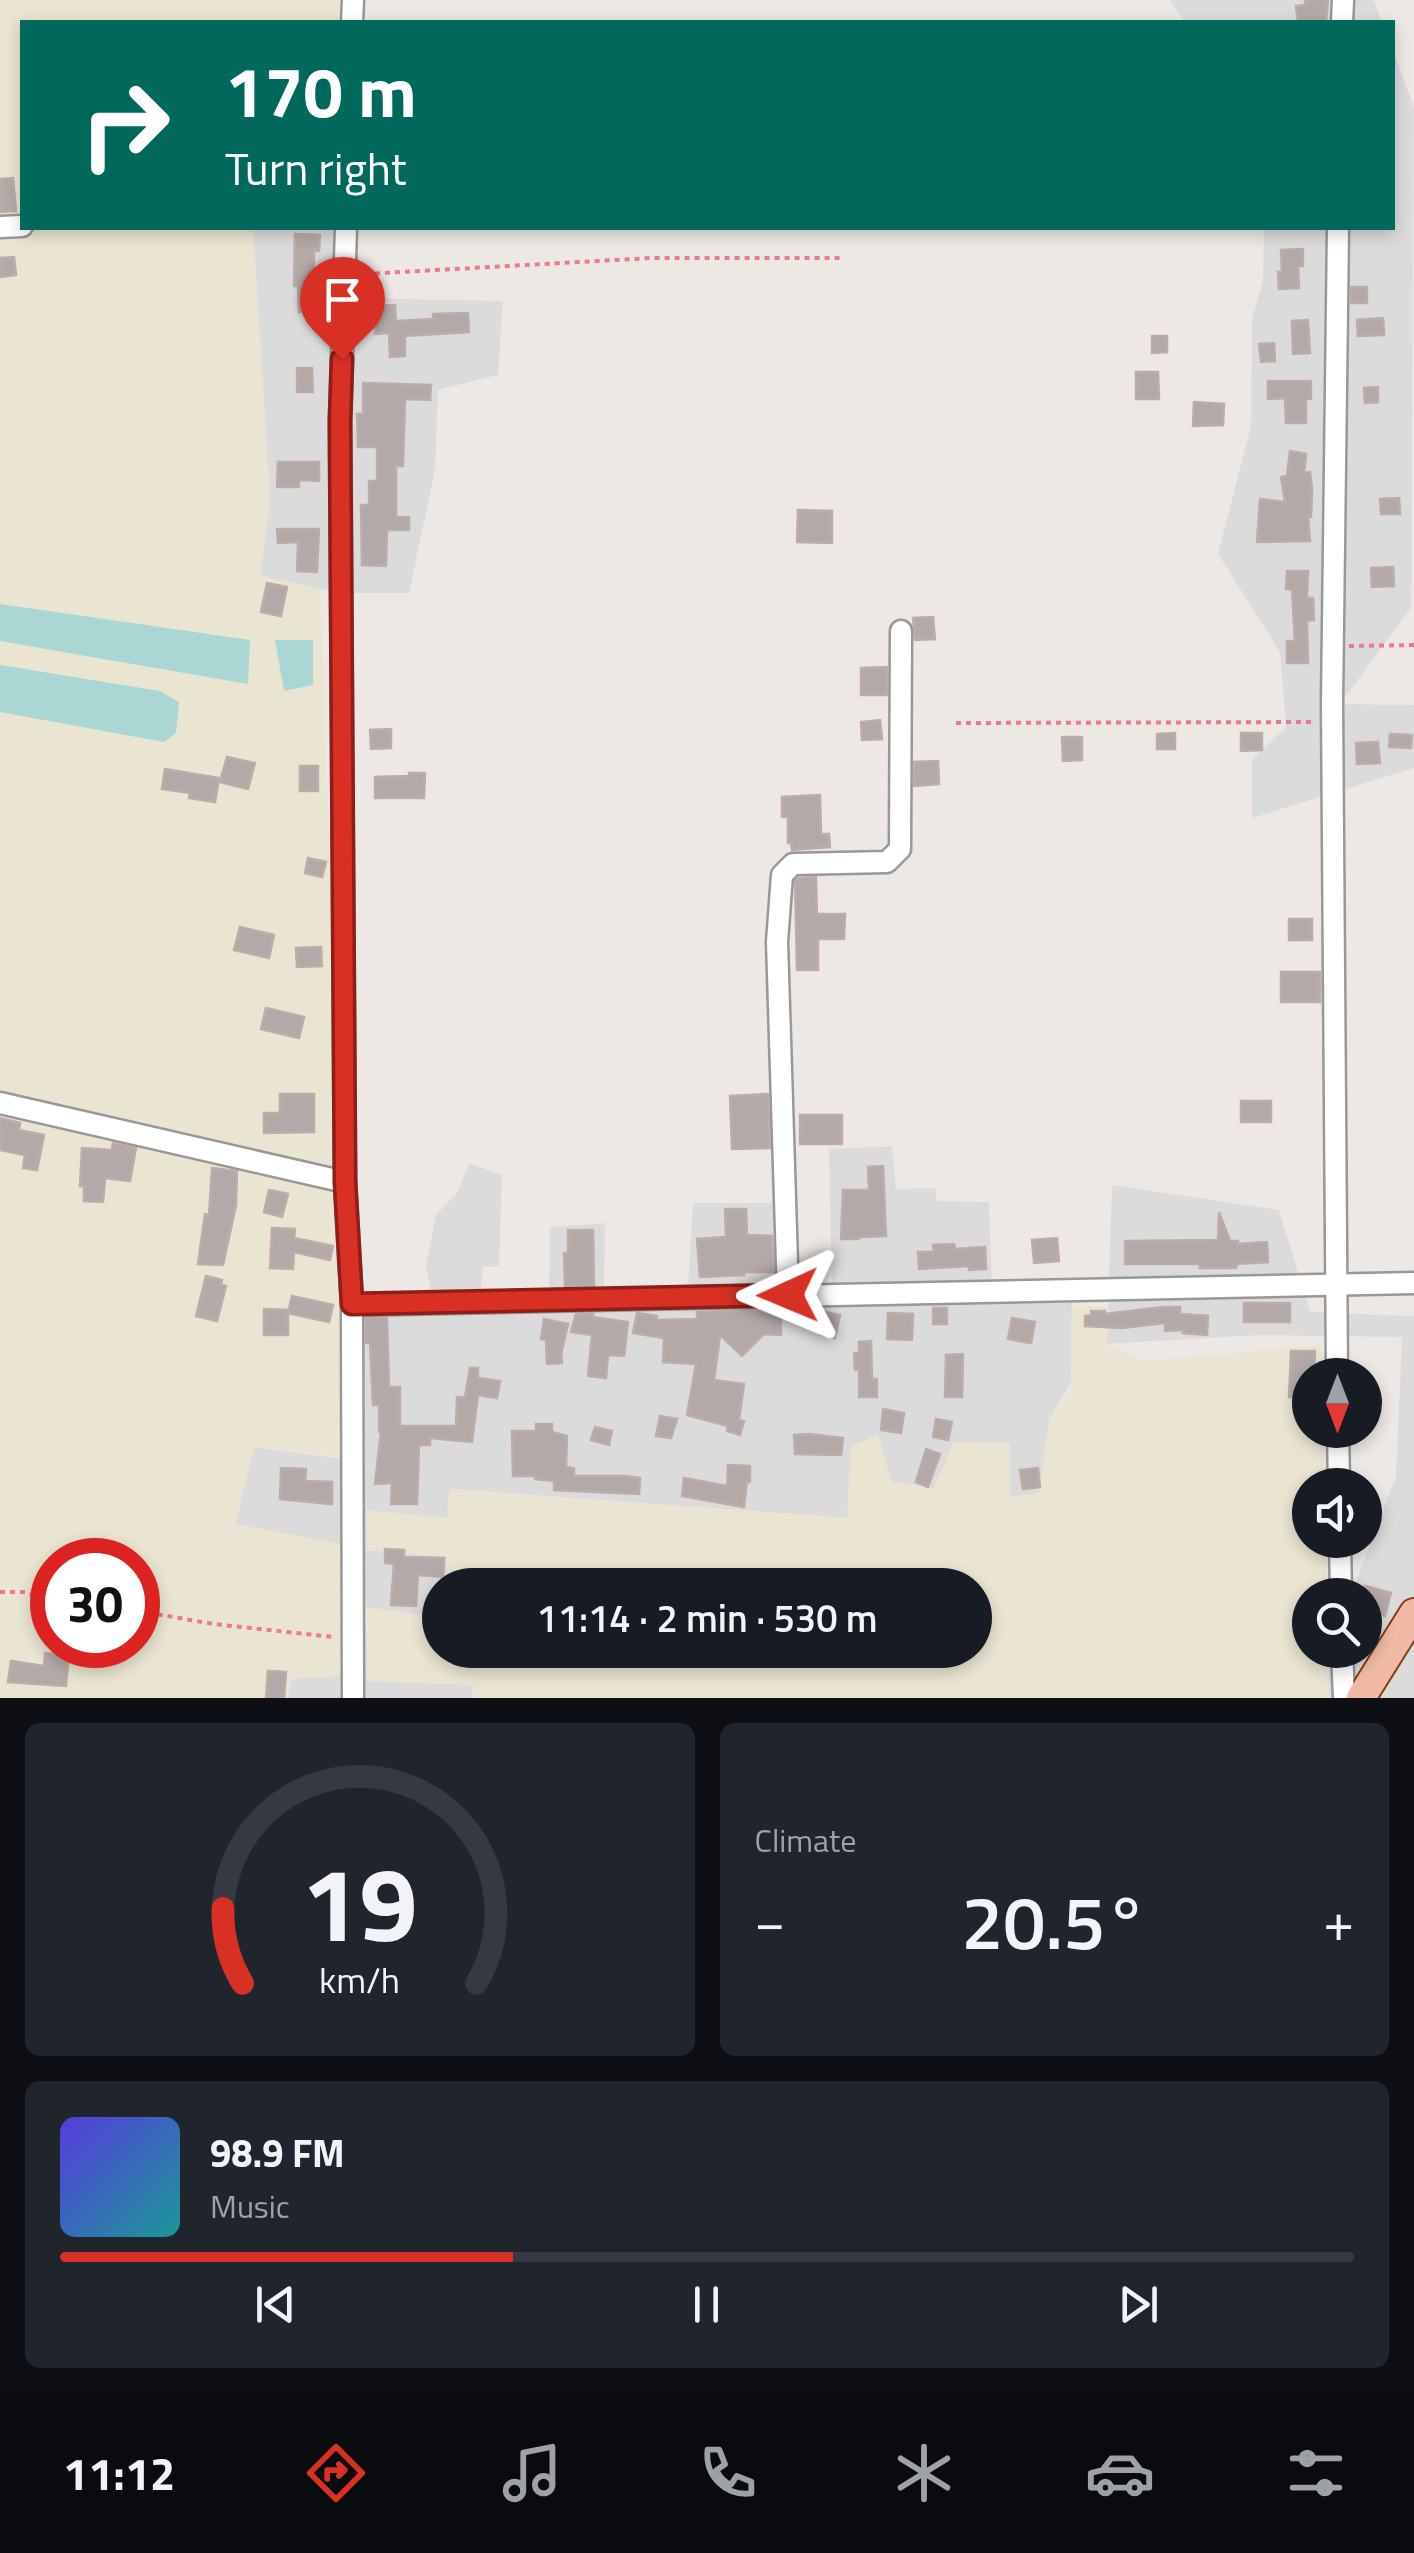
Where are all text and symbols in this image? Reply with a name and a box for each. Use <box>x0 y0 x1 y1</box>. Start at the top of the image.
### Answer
text: 170 m <box>225 38 417 144</box>
icon: right <box>60 60 190 190</box>
text: Turn right <box>225 134 407 202</box>
pin <box>300 257 385 360</box>
icon: arrive <box>315 272 370 327</box>
position arrow <box>736 1243 840 1347</box>
north arrow <box>1292 1358 1382 1448</box>
map controls <box>1292 1358 1382 1668</box>
button: sound <box>1292 1468 1382 1558</box>
speed limit sign: 30 <box>30 1538 160 1668</box>
button: search <box>1292 1578 1382 1668</box>
text: 11:14 · 2 min · 530 m <box>536 1589 878 1647</box>
text: Climate <box>755 1816 856 1864</box>
text: 19 <box>302 1823 418 1981</box>
text: 20.5° <box>961 1864 1147 1978</box>
text: − <box>755 1879 785 1962</box>
text: + <box>1323 1879 1354 1962</box>
text: km/h <box>319 1952 400 2007</box>
text: 98.9 FM <box>210 2124 345 2182</box>
text: Music <box>210 2182 290 2230</box>
icon: previous <box>248 2277 303 2332</box>
icon: pause <box>679 2277 734 2332</box>
icon: next <box>1111 2277 1166 2332</box>
icon: directions <box>301 2438 371 2508</box>
icon: music <box>497 2438 567 2508</box>
icon: phone <box>693 2438 763 2508</box>
icon: climate <box>889 2438 959 2508</box>
icon: car <box>1085 2438 1155 2508</box>
icon: filters <box>1281 2438 1351 2508</box>
text: 11:12 <box>63 2439 175 2507</box>

